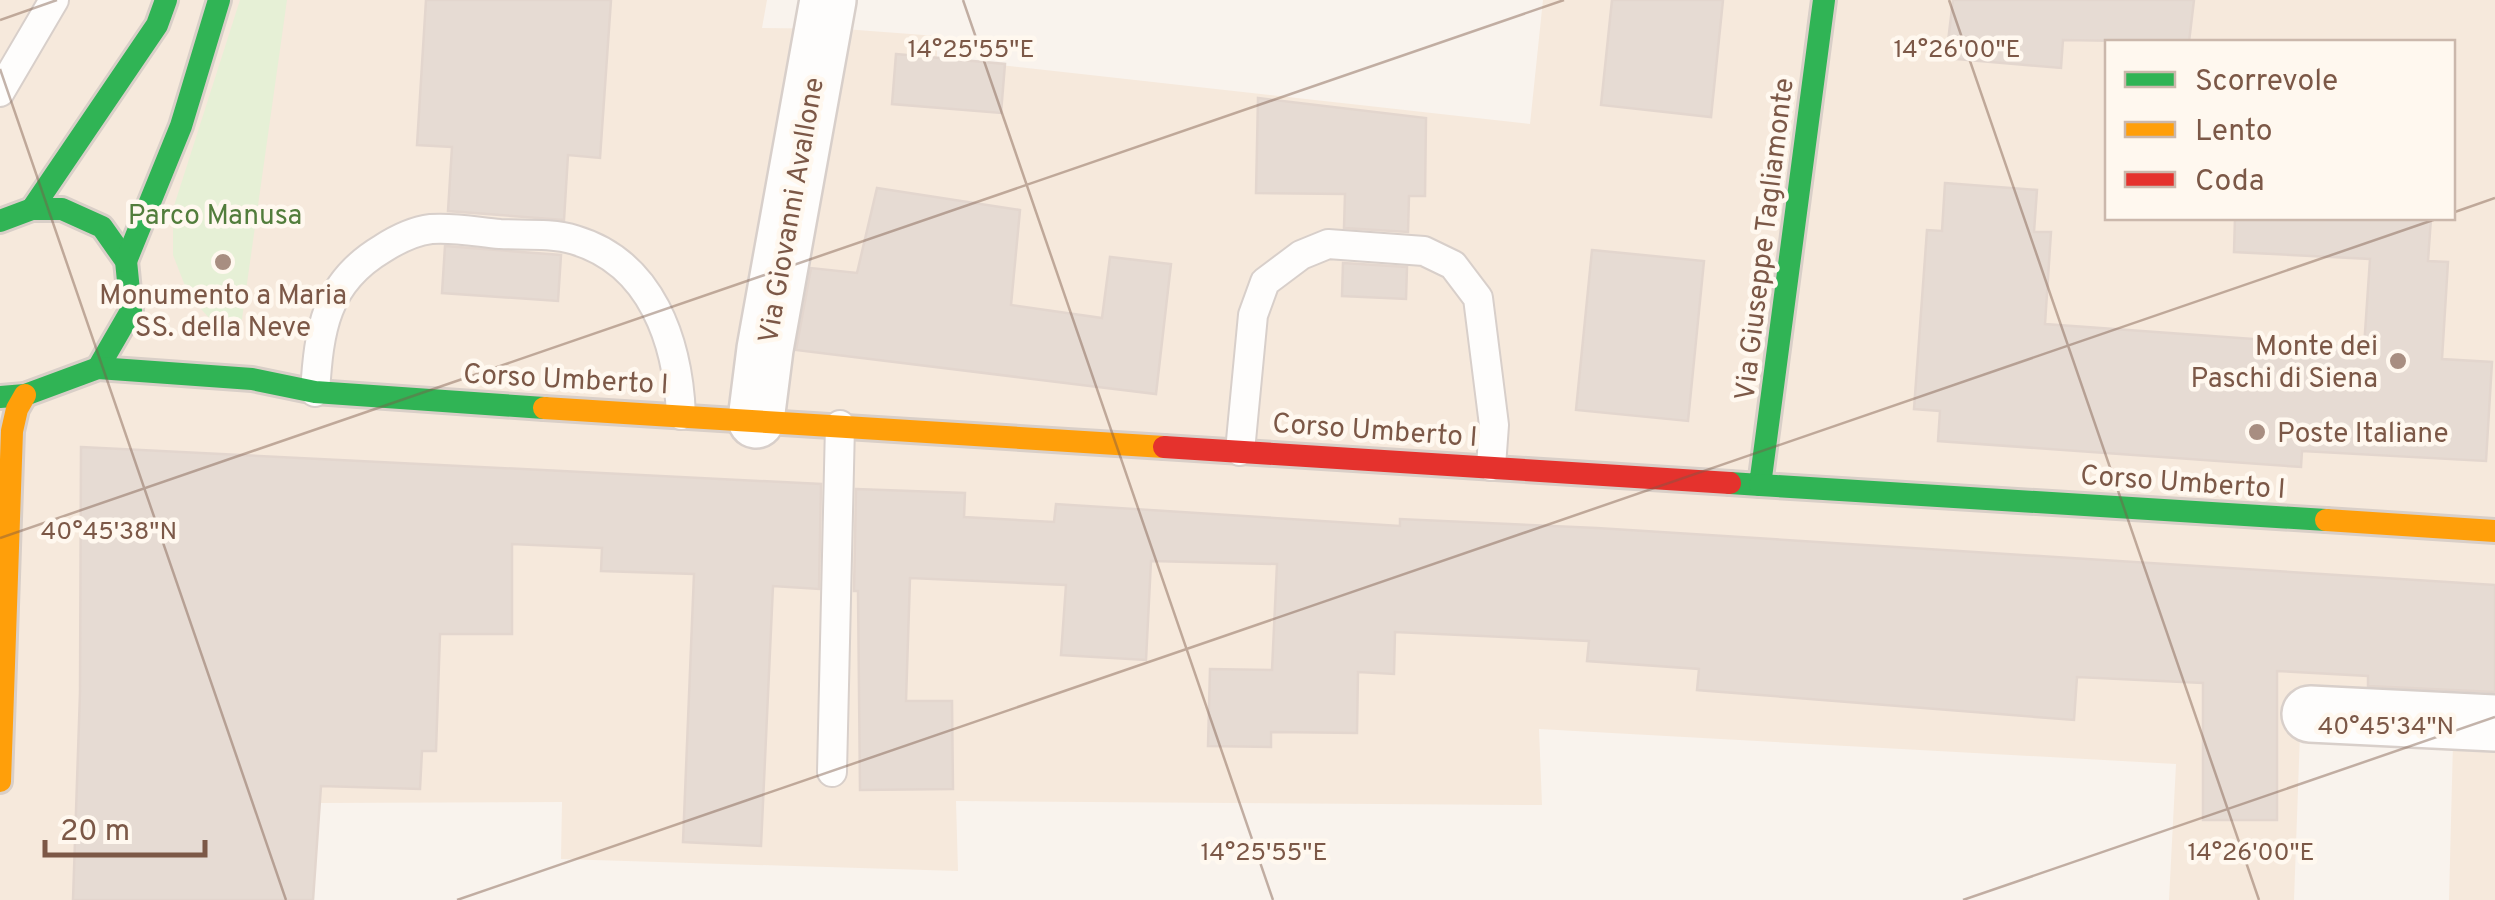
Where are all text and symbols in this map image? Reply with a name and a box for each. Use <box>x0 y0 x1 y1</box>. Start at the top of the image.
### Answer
text: 14°25'55"E <box>908 35 1034 67</box>
text: 14°26'00"E <box>1893 35 2021 67</box>
legend <box>2105 40 2455 220</box>
text: Scorrevole <box>2195 64 2338 101</box>
street label: Via Giovanni Avallone <box>752 75 834 346</box>
street label: Via Giuseppe Tagliamonte <box>1728 76 1804 403</box>
text: Lento <box>2195 114 2272 151</box>
text: Coda <box>2195 164 2264 201</box>
park label: Parco Manusa <box>128 199 302 235</box>
marker: Monumento a Maria SS. della Neve <box>212 251 234 273</box>
place label: Monumento a Maria SS. della Neve <box>99 279 347 347</box>
place label: Monte dei Paschi di Siena <box>2191 330 2378 398</box>
marker: Monte dei Paschi di Siena <box>2387 350 2409 372</box>
street label: Corso Umberto I <box>462 358 669 404</box>
street label: Corso Umberto I <box>1271 407 1479 457</box>
place label: Poste Italiane <box>2277 417 2449 453</box>
marker: Poste Italiane <box>2246 421 2268 443</box>
street label: Corso Umberto I <box>2079 459 2287 509</box>
text: 40°45'38"N <box>41 517 177 549</box>
text: 40°45'34"N <box>2318 712 2454 744</box>
scale bar <box>45 795 205 857</box>
text: 20 m <box>60 814 130 851</box>
text: 14°25'55"E <box>1201 838 1327 870</box>
text: 14°26'00"E <box>2187 838 2315 870</box>

